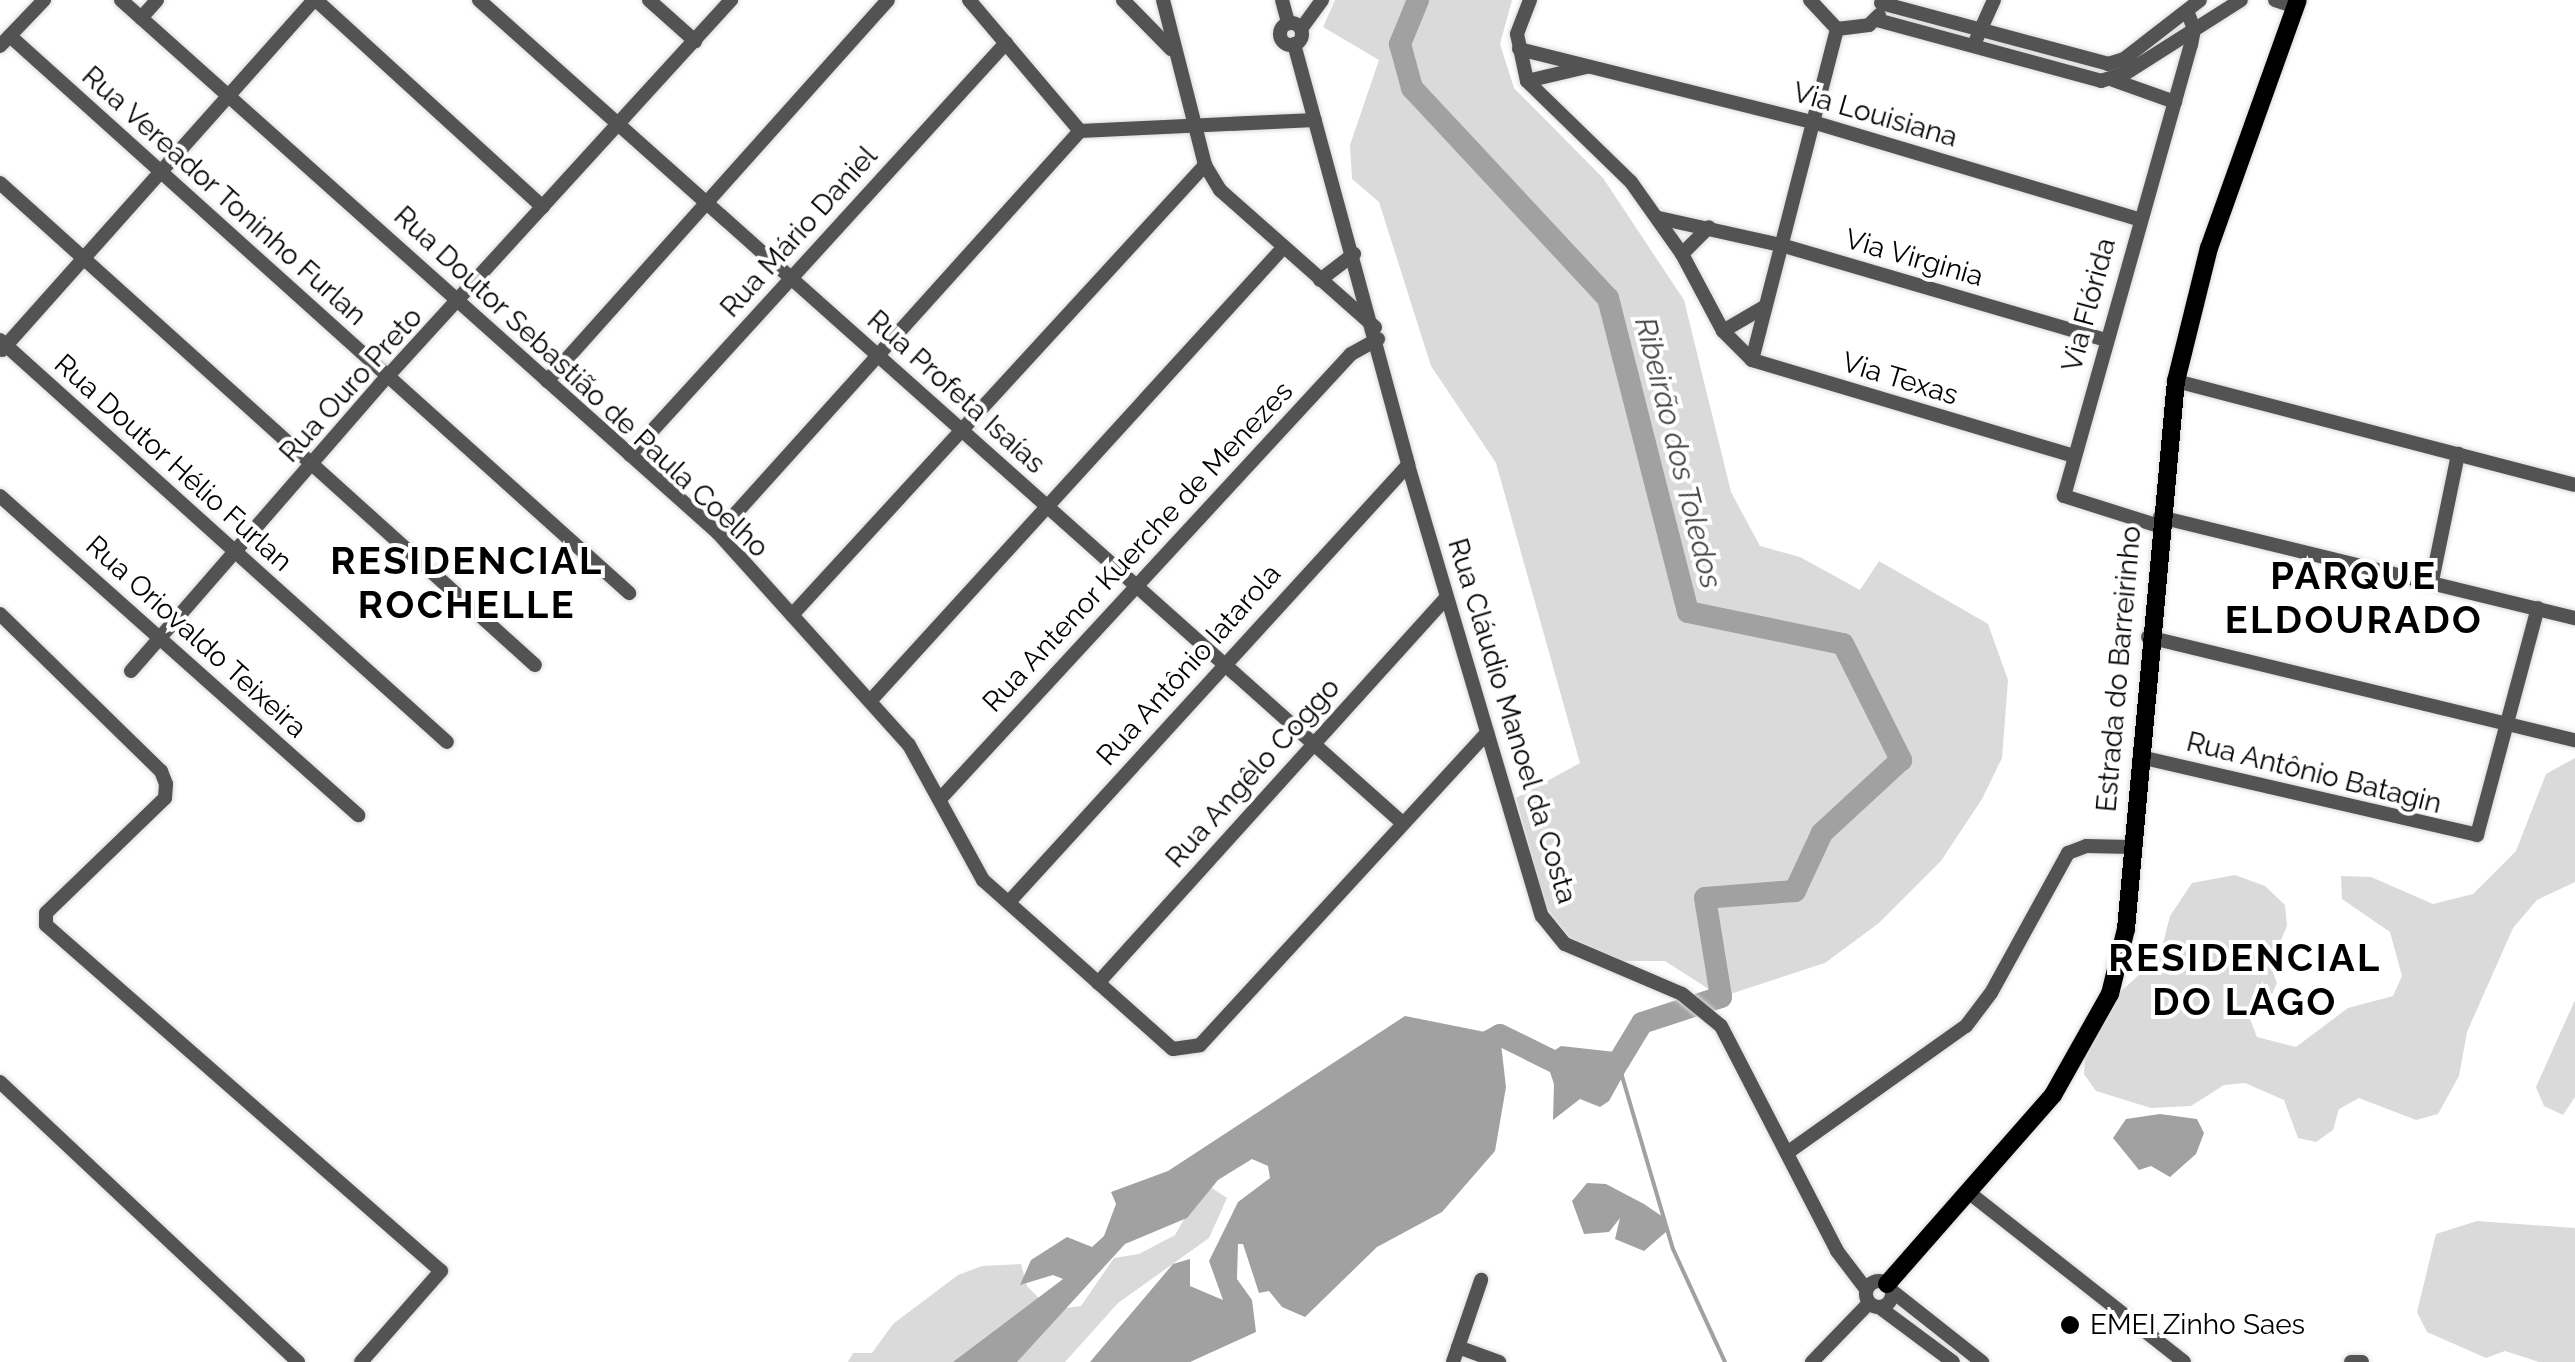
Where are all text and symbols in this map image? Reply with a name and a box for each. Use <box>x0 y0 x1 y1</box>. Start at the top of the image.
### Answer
street label: Rua Vereador Toninho Furlan <box>74 59 374 333</box>
street label: Via Louisiana <box>1789 76 1961 154</box>
street label: Rua Mário Daniel <box>714 140 884 324</box>
street label: Rua Doutor Sebastião de Paula Coelho <box>387 199 775 565</box>
street label: Via Virginia <box>1841 222 1987 294</box>
street label: Via Flórida <box>2055 235 2123 375</box>
street label: Rua Ouro Preto <box>273 301 429 469</box>
street label: Rua Profeta Isaías <box>860 303 1052 481</box>
water label: Ribeirão dos Toledos <box>1627 313 1729 593</box>
street label: Via Texas <box>1838 345 1962 413</box>
street label: Rua Doutor Hélio Furlan <box>47 347 299 579</box>
street label: Rua Antenor Kuerche de Menezes <box>975 374 1301 720</box>
street label: Estrada do Barreirinho <box>2090 525 2148 813</box>
street label: Rua Oriovaldo Teixeira <box>78 529 314 745</box>
street label: Rua Cláudio Manoel da Costa <box>1440 534 1584 908</box>
district label: RESIDENCIAL ROCHELLE <box>330 538 604 628</box>
district label: PARQUE ELDOURADO <box>2225 553 2483 642</box>
street label: Rua Antônio Iatarola <box>1090 557 1288 773</box>
street label: Rua Angêlo Coggo <box>1159 671 1347 875</box>
street label: Rua Antônio Batagin <box>2183 725 2445 821</box>
district label: RESIDENCIAL DO LAGO <box>2108 935 2382 1024</box>
place label: EMEI Zinho Saes <box>2090 1308 2305 1342</box>
marker: EMEI Zinho Saes <box>2059 1314 2081 1336</box>

